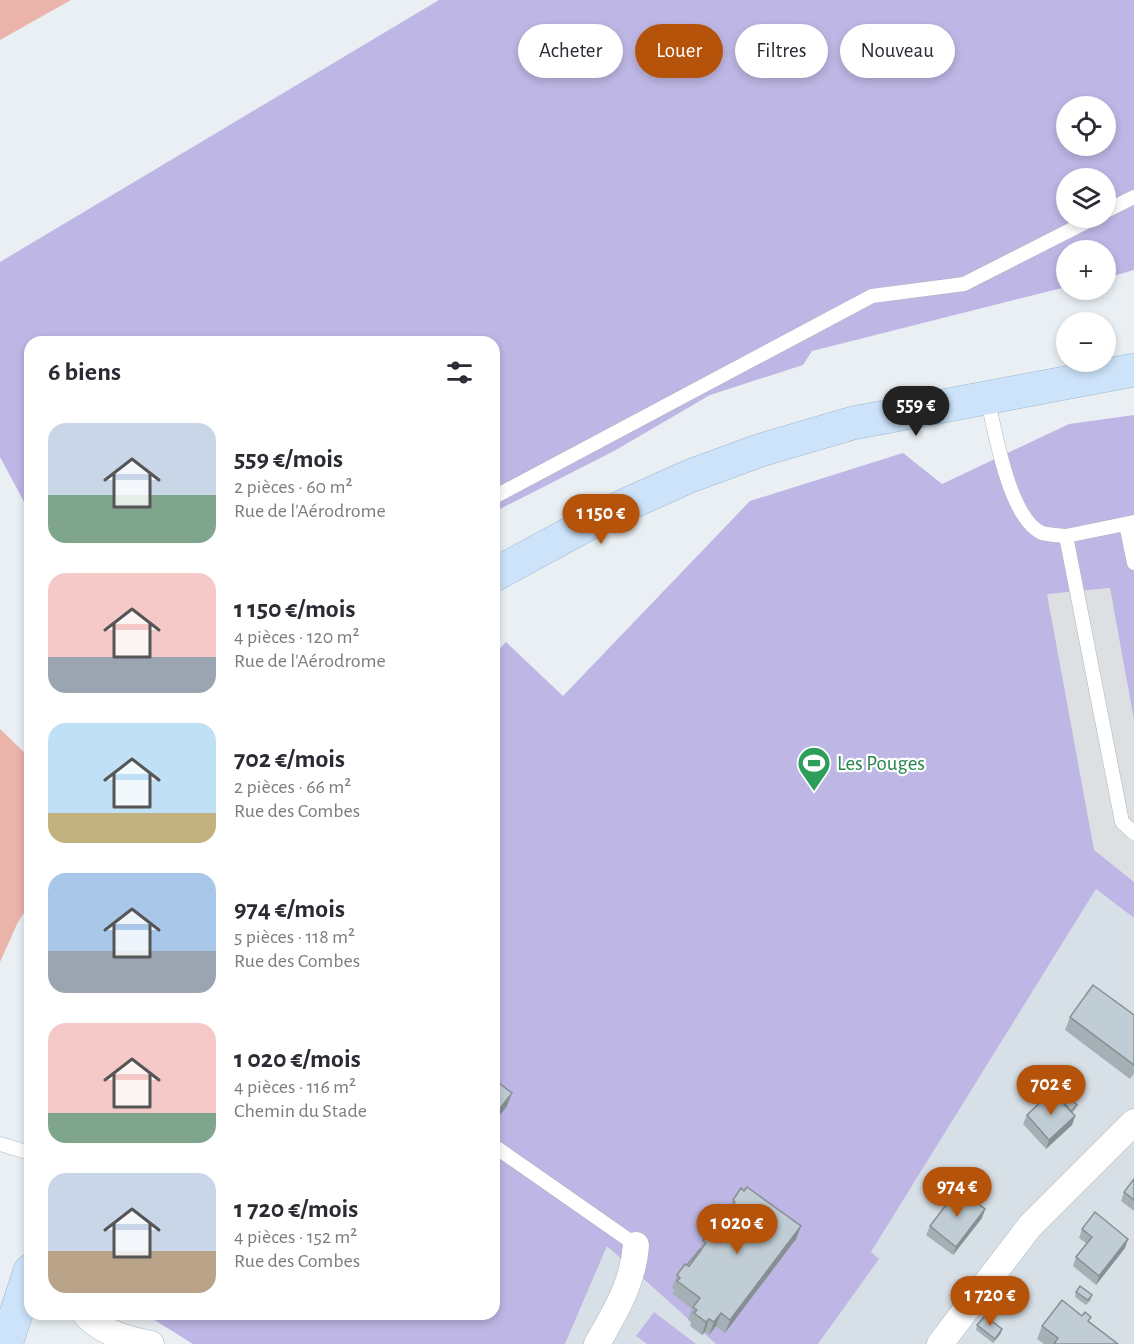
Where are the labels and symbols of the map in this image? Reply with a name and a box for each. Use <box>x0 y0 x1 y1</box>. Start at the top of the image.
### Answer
pin: 559 € <box>874 386 958 437</box>
pin: 1 150 € <box>546 494 656 545</box>
sports icon: Les Pouges <box>796 745 832 792</box>
place label: Les Pouges <box>837 753 925 774</box>
pin: 702 € <box>1009 1065 1093 1116</box>
pin: 974 € <box>915 1167 999 1218</box>
pin: 1 020 € <box>682 1204 792 1255</box>
pin: 1 720 € <box>935 1276 1045 1327</box>

